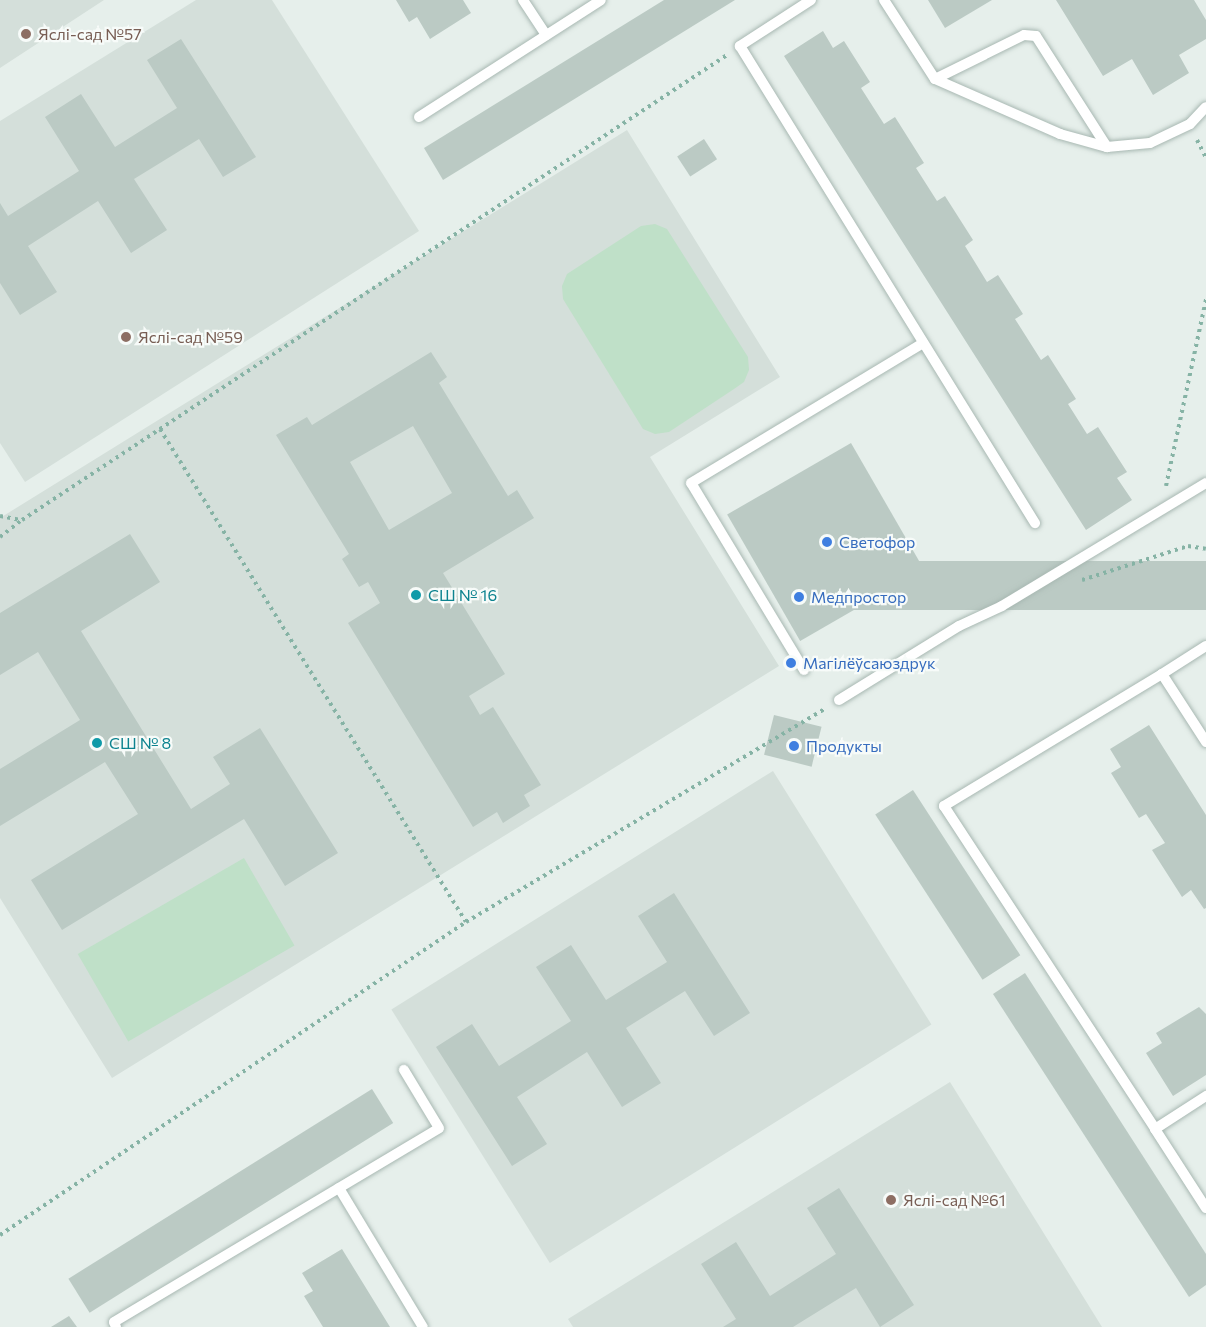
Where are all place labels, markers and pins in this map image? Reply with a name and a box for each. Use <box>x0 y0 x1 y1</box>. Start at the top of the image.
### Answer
place label: Яслі-сад №57 <box>38 24 142 44</box>
marker: Яслі-сад №57 <box>19 27 33 41</box>
place label: Яслі-сад №59 <box>138 327 243 347</box>
marker: Яслі-сад №59 <box>119 330 133 344</box>
place label: Светофор <box>839 532 915 552</box>
marker: Светофор <box>820 535 834 549</box>
place label: СШ № 16 <box>428 585 497 605</box>
place label: Медпростор <box>811 587 906 607</box>
marker: СШ № 16 <box>409 588 423 602</box>
marker: Медпростор <box>792 590 806 604</box>
place label: Магілёўсаюздрук <box>803 653 935 673</box>
marker: Магілёўсаюздрук <box>784 656 798 670</box>
place label: СШ № 8 <box>109 733 171 753</box>
marker: СШ № 8 <box>90 736 104 750</box>
place label: Продукты <box>806 736 882 756</box>
marker: Продукты <box>787 739 801 753</box>
place label: Яслі-сад №61 <box>903 1190 1006 1210</box>
marker: Яслі-сад №61 <box>884 1193 898 1207</box>

